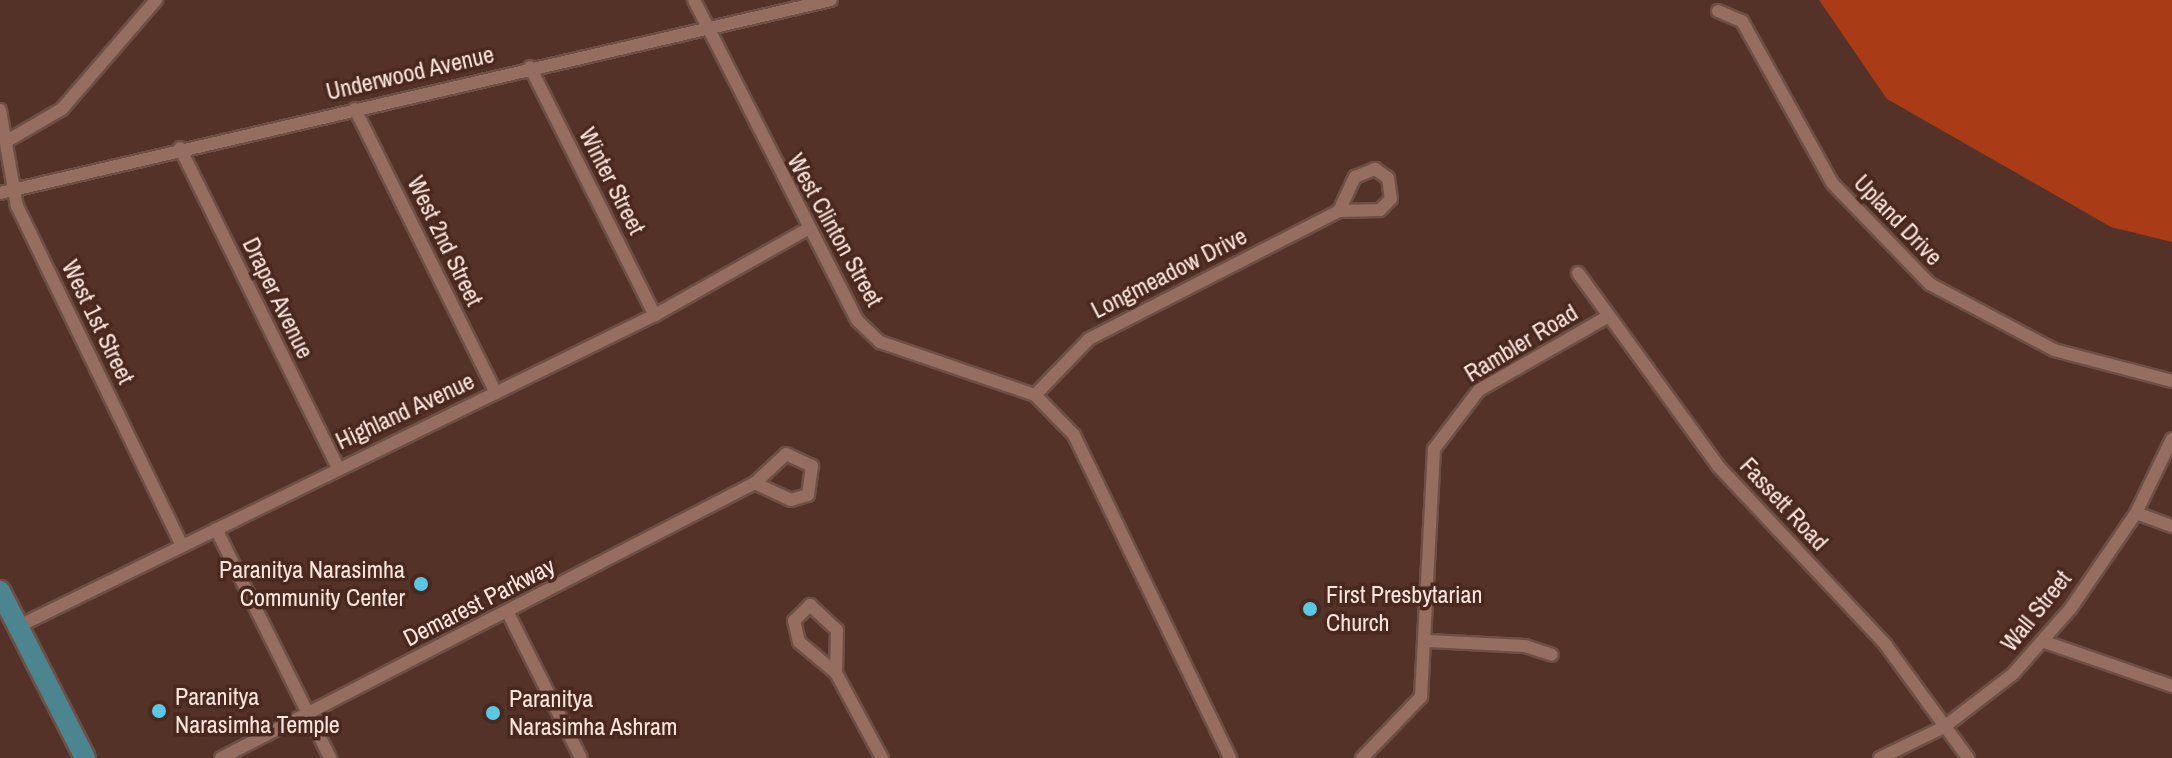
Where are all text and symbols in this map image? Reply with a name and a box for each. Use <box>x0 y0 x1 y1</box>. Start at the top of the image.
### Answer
street label: Underwood Avenue <box>323 40 497 106</box>
street label: Winter Street <box>573 123 651 239</box>
street label: West Clinton Street <box>781 149 889 311</box>
street label: Upland Drive <box>1848 169 1948 271</box>
street label: West 2nd Street <box>401 171 489 311</box>
street label: Longmeadow Drive <box>1086 221 1252 325</box>
street label: Draper Avenue <box>236 232 320 364</box>
street label: West 1st Street <box>56 255 140 389</box>
street label: Rambler Road <box>1459 298 1583 388</box>
street label: Highland Avenue <box>331 366 479 456</box>
street label: Fassett Road <box>1734 452 1834 556</box>
street label: Demarest Parkway <box>398 551 560 653</box>
place label: Paranitya Narasimha Community Center <box>219 556 405 612</box>
street label: Wall Street <box>1995 565 2077 657</box>
marker: Paranitya Narasimha Community Center <box>412 575 430 593</box>
place label: First Presbytarian Church <box>1326 581 1482 637</box>
marker: First Presbytarian Church <box>1301 600 1319 618</box>
place label: Paranitya Narasimha Temple <box>175 683 340 739</box>
place label: Paranitya Narasimha Ashram <box>509 685 679 741</box>
marker: Paranitya Narasimha Temple <box>150 702 168 720</box>
marker: Paranitya Narasimha Ashram <box>484 704 502 722</box>

